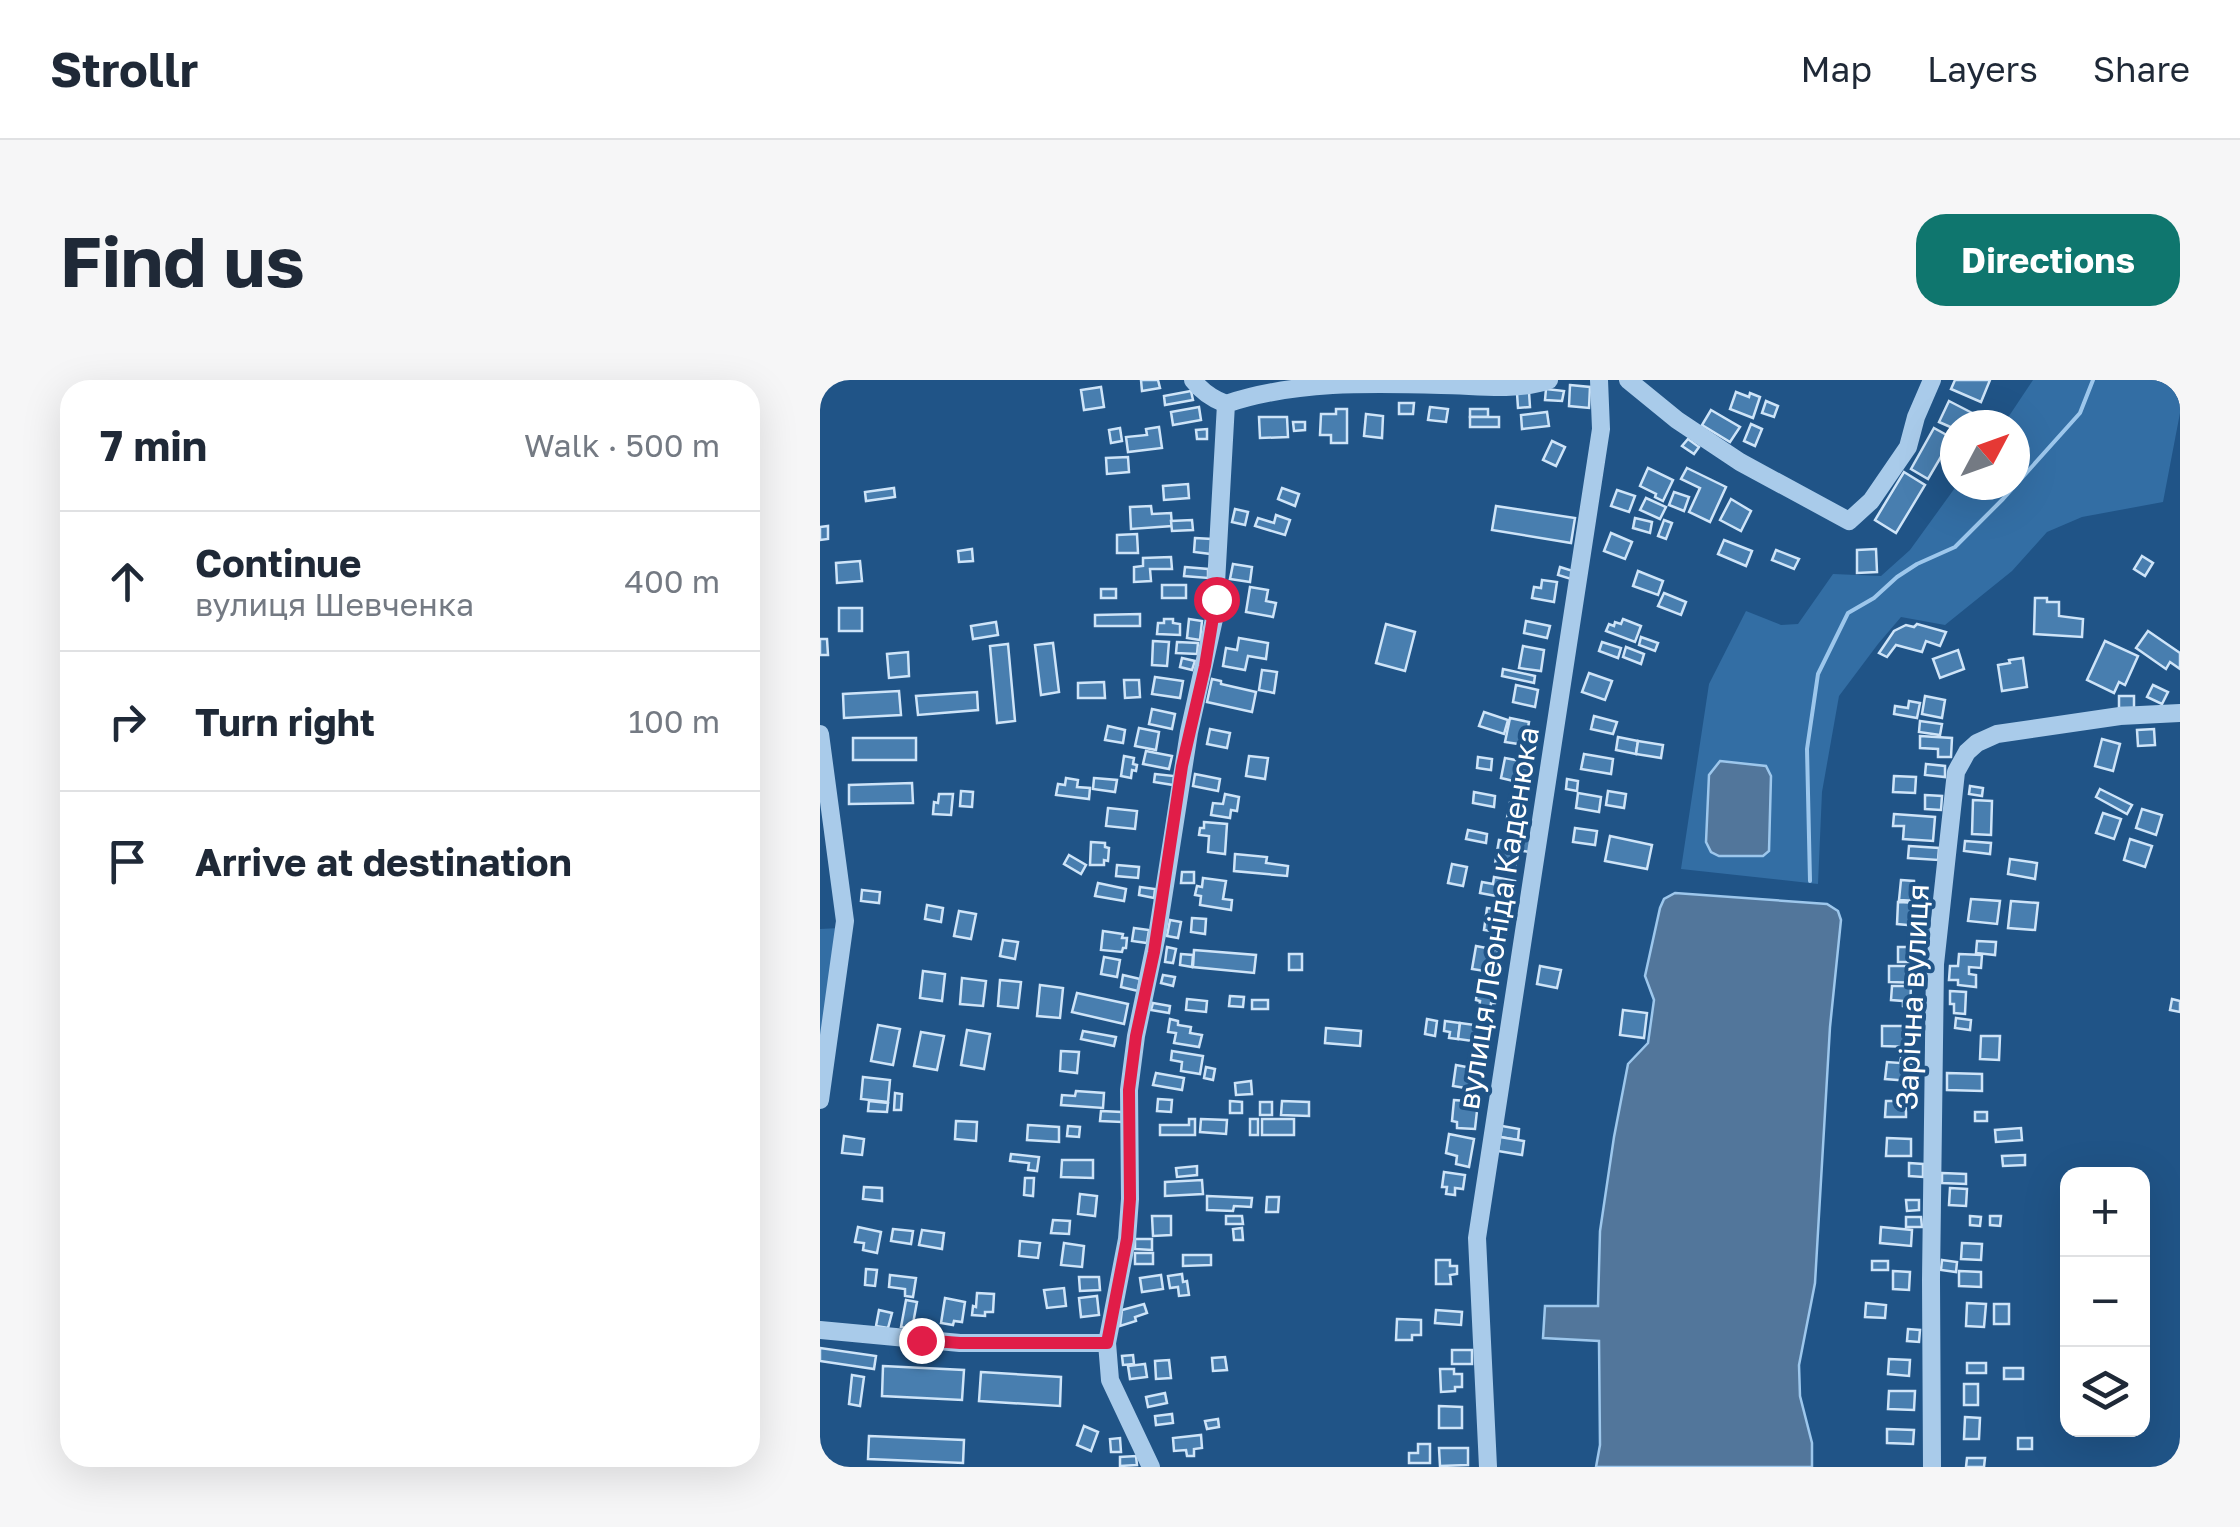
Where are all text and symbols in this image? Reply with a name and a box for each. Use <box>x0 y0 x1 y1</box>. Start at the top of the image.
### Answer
text: Strollr <box>50 40 199 98</box>
text: Map <box>1801 48 1872 90</box>
text: Layers <box>1927 48 2038 90</box>
text: Share <box>2093 48 2190 90</box>
button: Directions <box>1916 214 2180 306</box>
text: Find us <box>60 218 305 302</box>
north arrow <box>1940 410 2030 500</box>
text: 7 min <box>100 420 207 470</box>
text: Walk · 500 m <box>524 426 720 464</box>
text: Continue <box>195 540 361 585</box>
icon: ahead <box>100 554 155 609</box>
text: 400 m <box>624 562 720 600</box>
route start <box>1194 577 1240 623</box>
text: вулиця Шевченка <box>195 585 474 623</box>
icon: right <box>100 694 155 749</box>
text: Turn right <box>195 699 375 744</box>
text: 100 m <box>628 702 720 740</box>
street label: вулиця Леоніда Каденюка <box>1450 724 1546 1112</box>
icon: arrive <box>100 834 155 889</box>
text: Arrive at destination <box>195 839 572 884</box>
street label: Зарічна вулиця <box>1888 883 1936 1111</box>
map controls <box>2060 1167 2150 1437</box>
button: + <box>2060 1167 2150 1257</box>
button: − <box>2060 1257 2150 1347</box>
route end <box>899 1318 945 1364</box>
button: layers <box>2060 1347 2150 1437</box>

